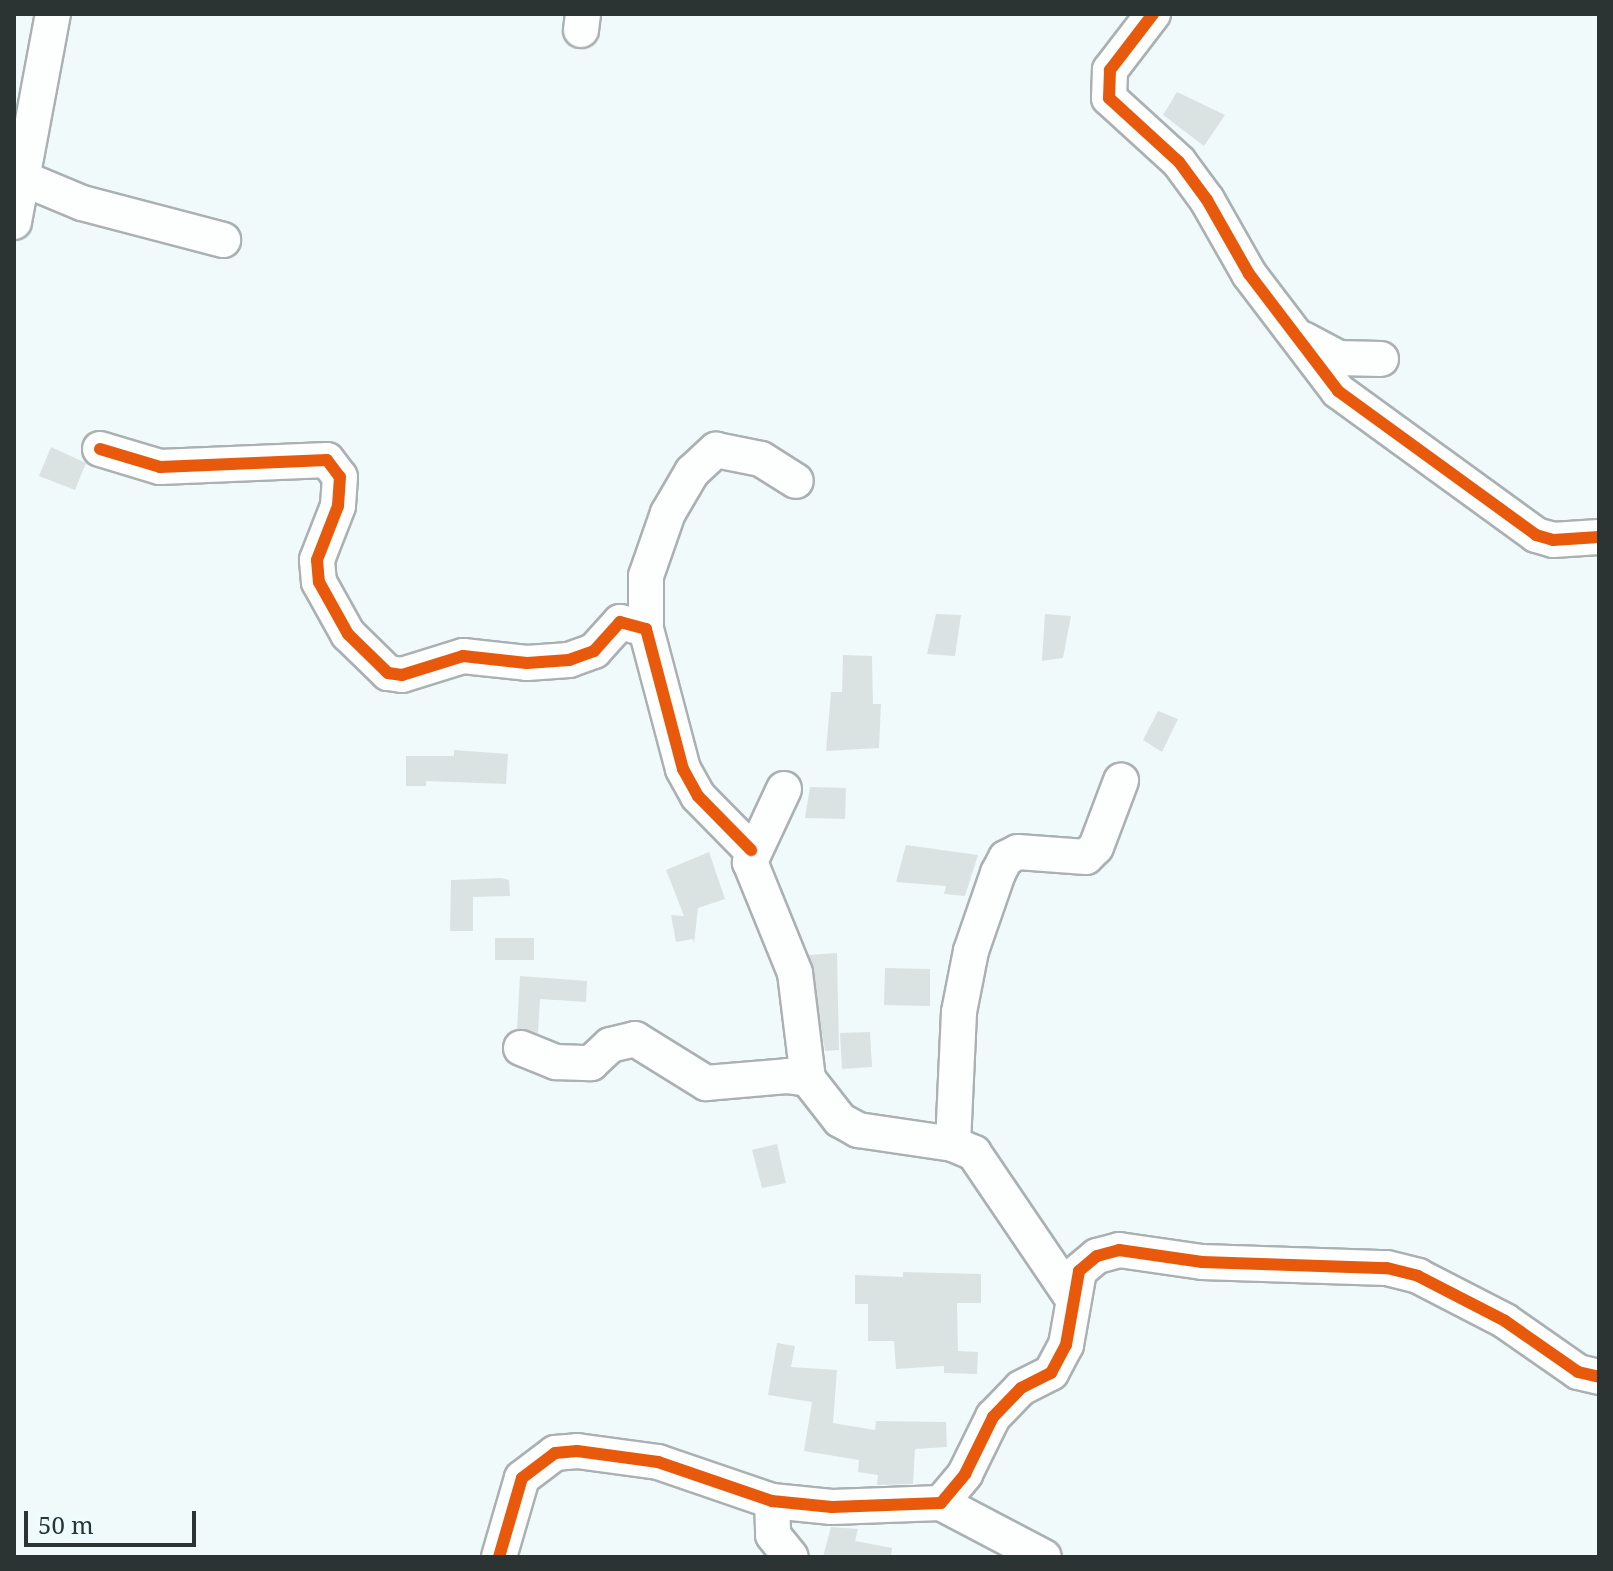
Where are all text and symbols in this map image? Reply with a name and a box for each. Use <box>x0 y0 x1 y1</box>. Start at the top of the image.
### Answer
scale bar <box>28 1495 200 1545</box>
text: 50 m <box>38 1508 94 1541</box>

